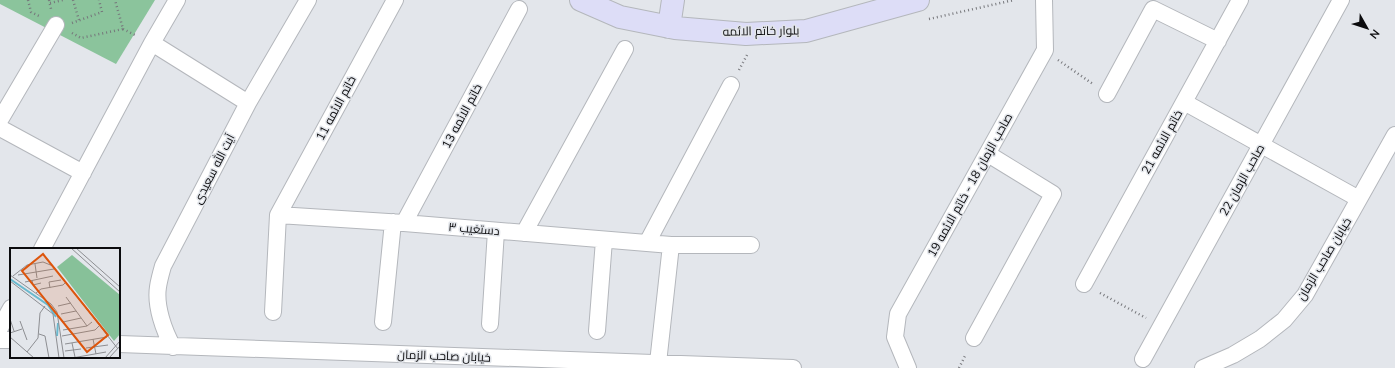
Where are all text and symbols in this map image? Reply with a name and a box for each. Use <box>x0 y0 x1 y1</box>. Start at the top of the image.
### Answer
north arrow <box>1347 8 1387 48</box>
street label: بلوار خاتم الائمه <box>722 22 800 40</box>
text: N <box>1366 26 1383 42</box>
street label: خاتم الائمه 11 <box>312 73 360 143</box>
street label: خاتم الائمه 13 <box>438 81 486 151</box>
street label: خاتم الائمه 21 <box>1138 107 1186 177</box>
street label: صاحب الزمان 18 - خاتم الائمه 19 <box>924 110 1016 260</box>
street label: آیت الله سعیدی <box>189 131 239 207</box>
street label: صاحب الزمان 22 <box>1216 141 1268 219</box>
street label: خیابان صاحب الزمان <box>1293 215 1355 303</box>
street label: دستغیب ۳ <box>448 219 501 239</box>
inset map <box>10 248 120 358</box>
street label: خیابان صاحب الزمان <box>397 346 491 366</box>

